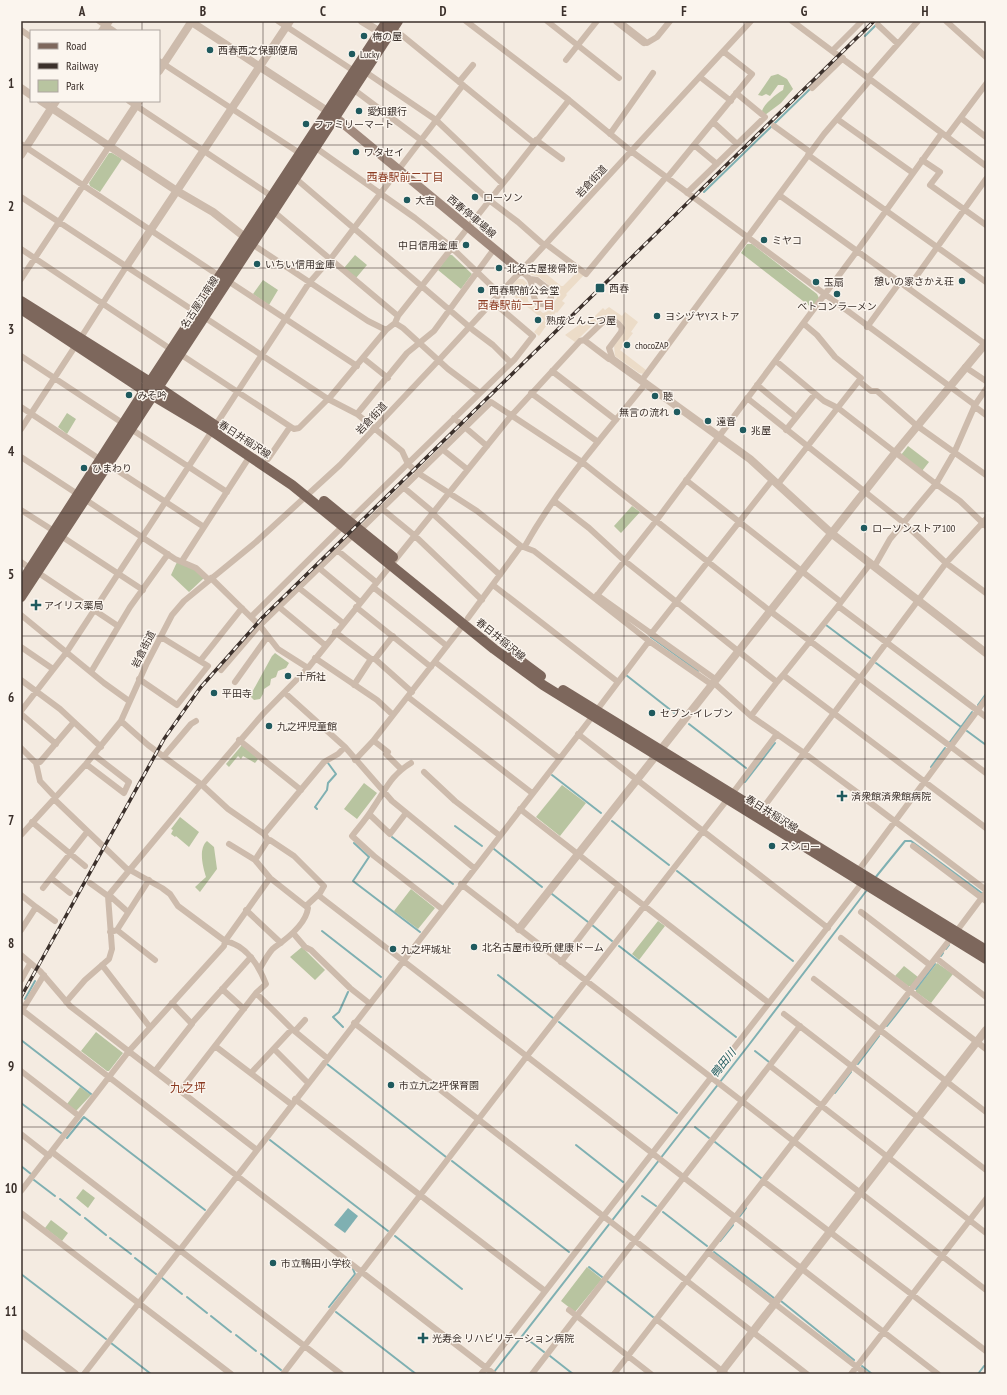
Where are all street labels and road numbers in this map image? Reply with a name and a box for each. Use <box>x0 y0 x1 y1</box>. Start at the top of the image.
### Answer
street label: 岩倉街道 <box>573 162 610 200</box>
street label: 西春停車場線 <box>445 192 499 241</box>
street label: 名古屋江南線 <box>178 274 221 331</box>
street label: 岩倉街道 <box>353 399 390 437</box>
street label: 春日井稲沢線 <box>216 418 273 461</box>
street label: 春日井稲沢線 <box>473 615 528 663</box>
street label: 岩倉街道 <box>129 628 158 670</box>
street label: 春日井稲沢線 <box>743 792 801 835</box>

